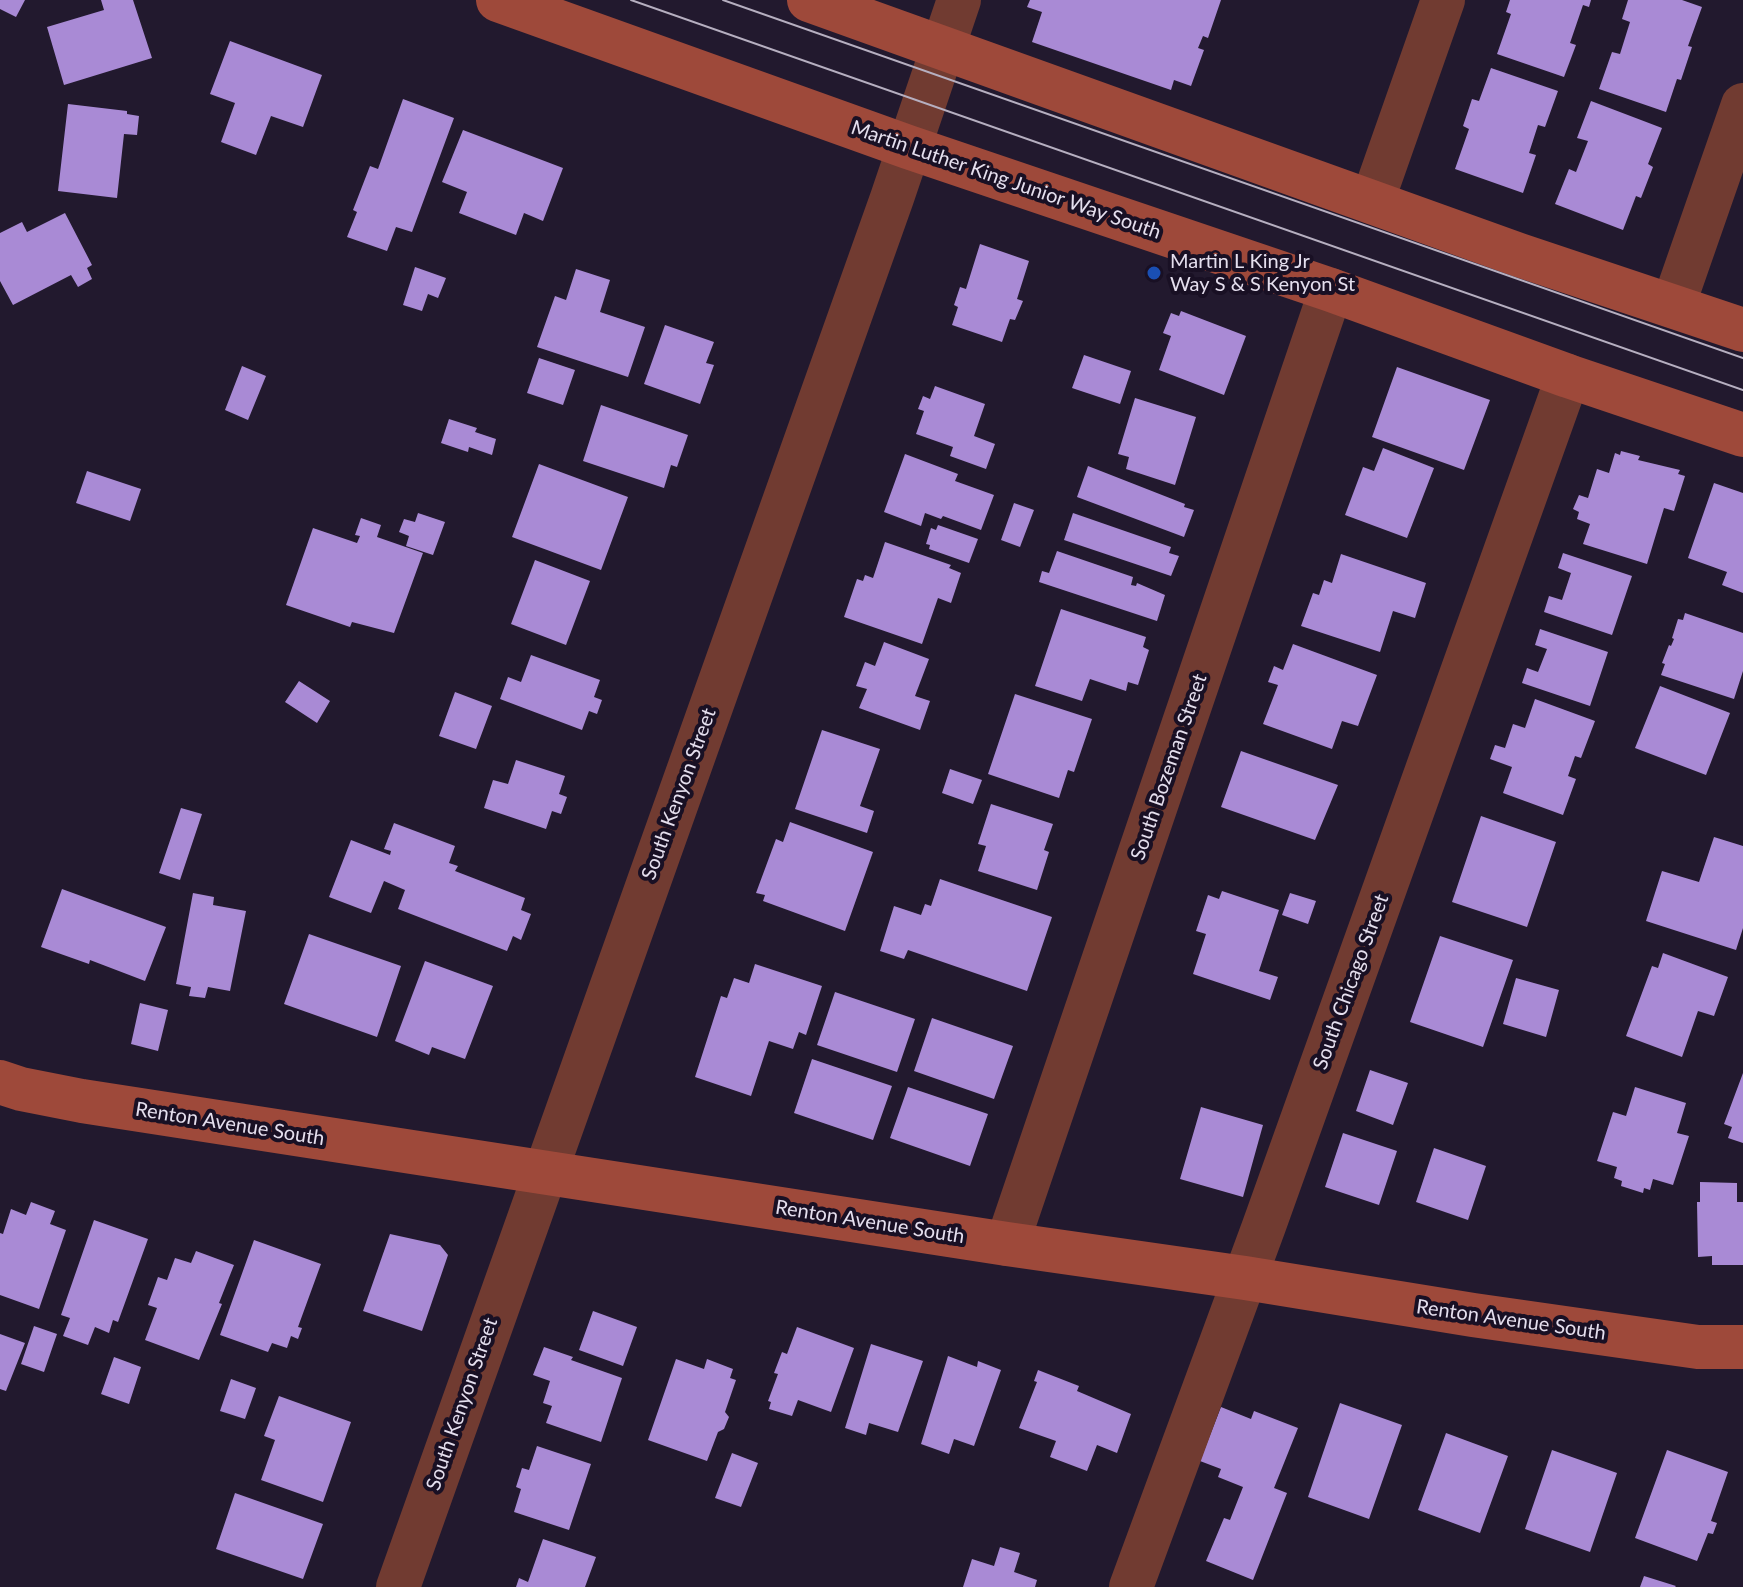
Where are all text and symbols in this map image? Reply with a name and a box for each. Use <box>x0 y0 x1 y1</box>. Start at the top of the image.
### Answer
street label: Martin Luther King Junior Way South <box>848 116 1164 244</box>
place label: Martin L King Jr Way S & S Kenyon St <box>1170 250 1355 297</box>
marker: Martin L King Jr Way S & S Kenyon St <box>1145 264 1163 282</box>
street label: South Bozeman Street <box>1126 671 1212 863</box>
street label: South Kenyon Street <box>637 705 721 883</box>
street label: South Chicago Street <box>1308 891 1394 1073</box>
street label: Renton Avenue South <box>134 1097 326 1151</box>
street label: Renton Avenue South <box>774 1195 966 1249</box>
street label: Renton Avenue South <box>1415 1295 1607 1345</box>
street label: South Kenyon Street <box>421 1315 503 1493</box>

